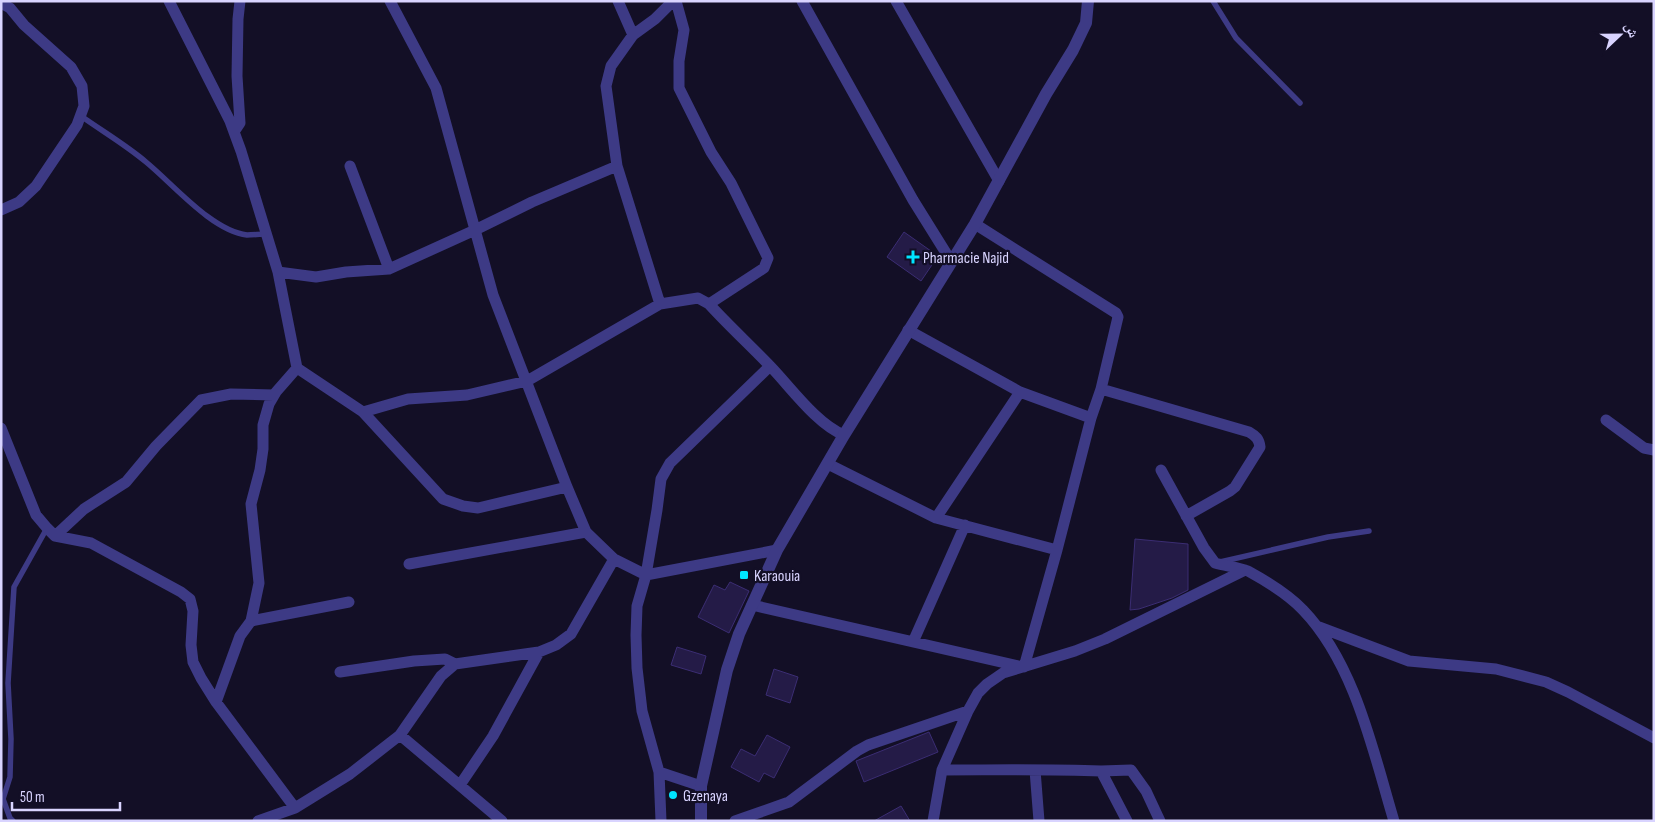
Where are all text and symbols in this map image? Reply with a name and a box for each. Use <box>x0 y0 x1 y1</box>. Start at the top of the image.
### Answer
north arrow <box>1595 10 1645 60</box>
text: ش <box>1621 20 1642 41</box>
place label: Pharmacie Najid <box>923 249 1009 268</box>
marker: Pharmacie Najid <box>907 251 919 263</box>
place label: Karaouia <box>754 567 800 586</box>
marker: Karaouia <box>738 569 750 581</box>
scale bar <box>12 780 120 812</box>
place label: Gzenaya <box>683 787 728 806</box>
text: 50 m <box>20 788 45 807</box>
marker: Gzenaya <box>667 789 679 801</box>

